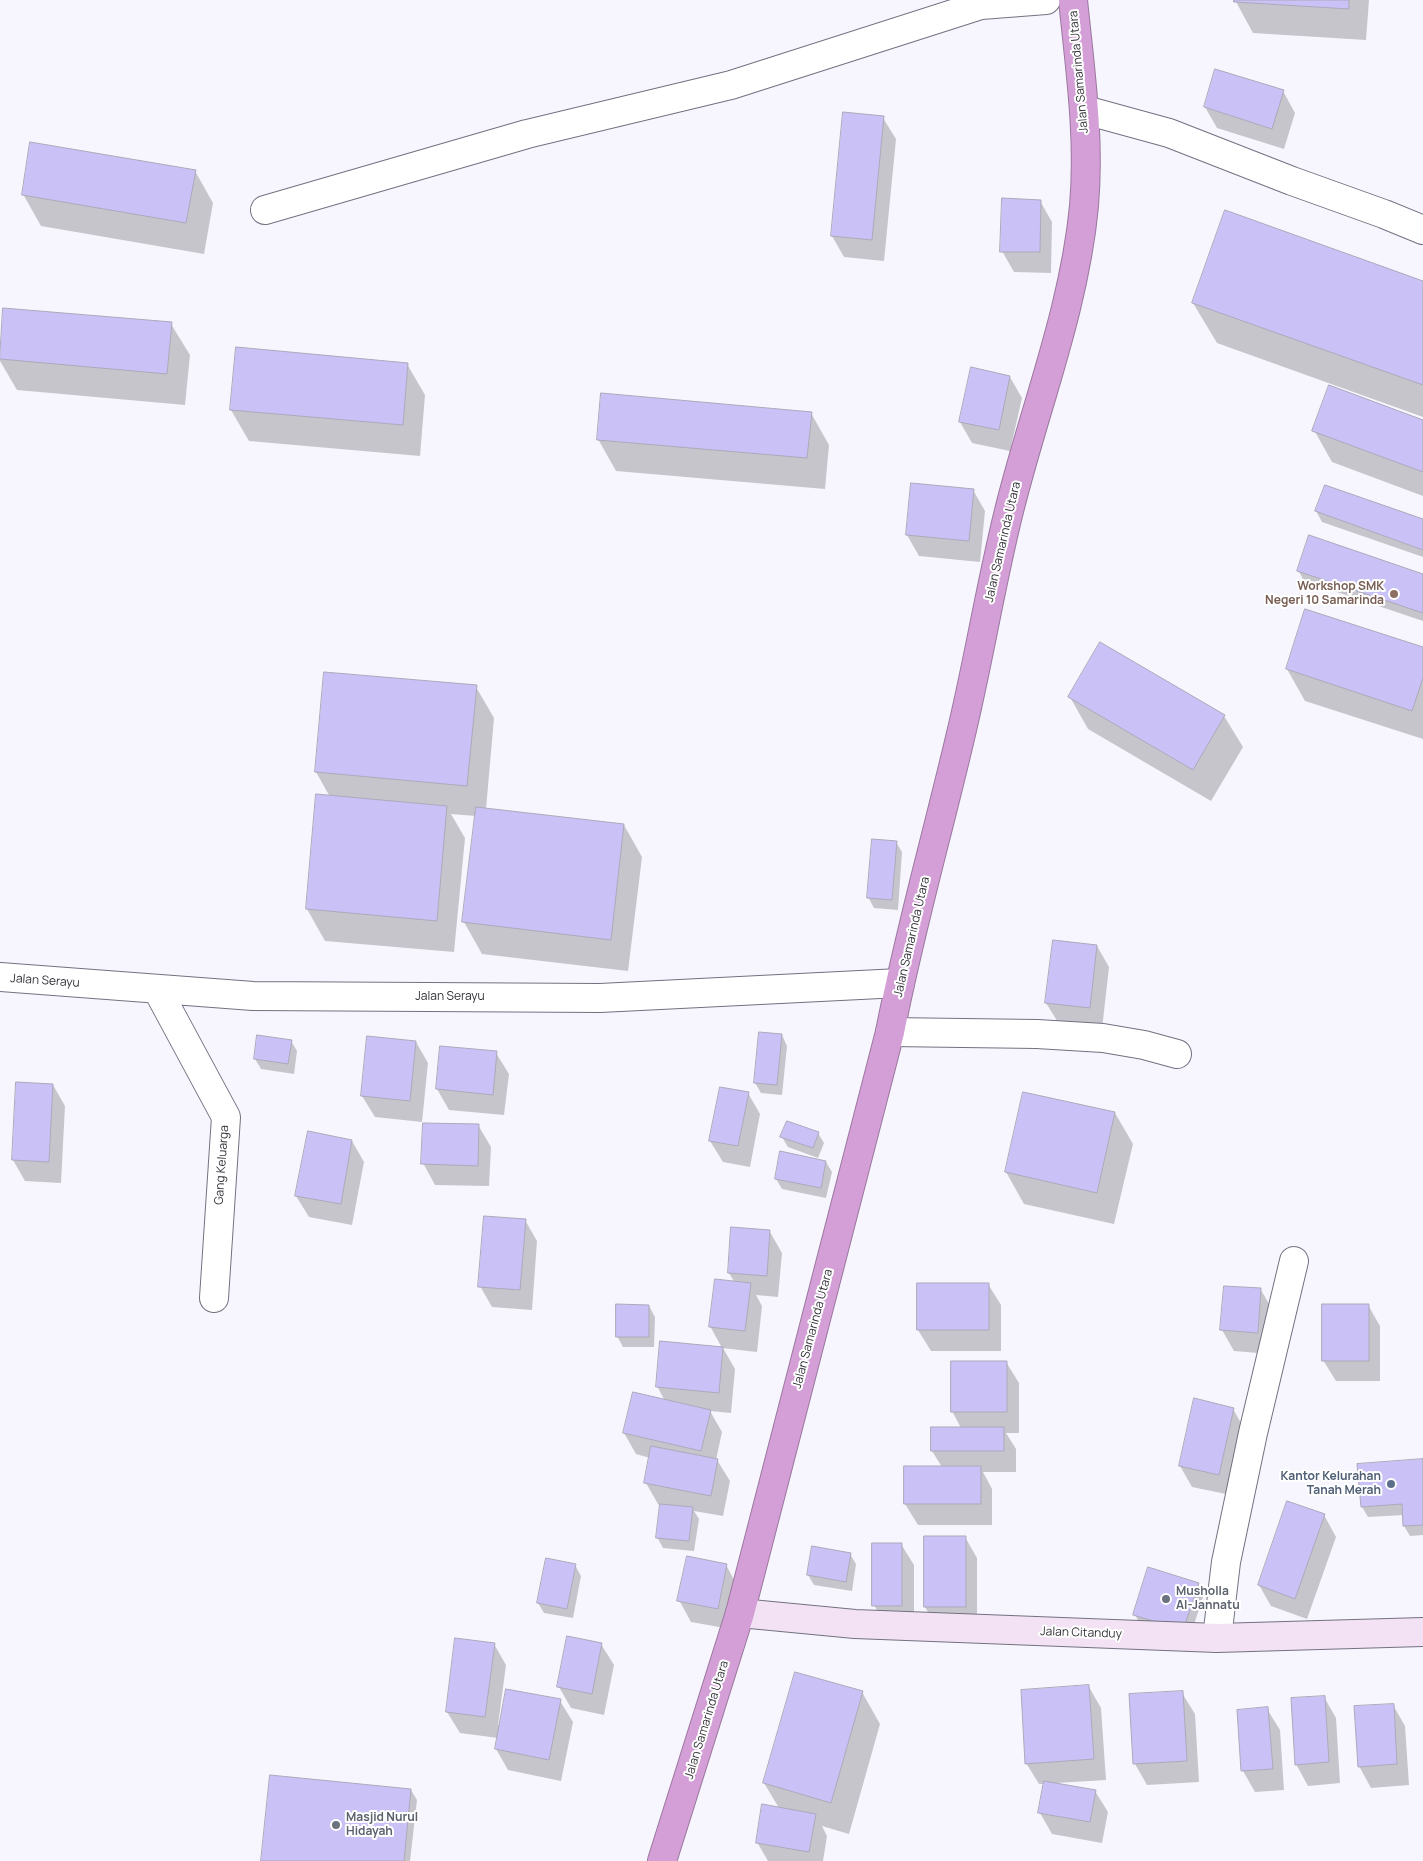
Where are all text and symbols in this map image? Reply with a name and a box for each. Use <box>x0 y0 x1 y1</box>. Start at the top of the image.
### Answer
street label: Jalan Samarinda Utara <box>1066 10 1092 134</box>
street label: Jalan Samarinda Utara <box>982 480 1024 604</box>
place label: Workshop SMK Negeri 10 Samarinda <box>1265 580 1384 608</box>
marker: Workshop SMK Negeri 10 Samarinda <box>1388 588 1400 600</box>
street label: Jalan Samarinda Utara <box>891 875 933 999</box>
street label: Jalan Serayu <box>10 971 80 991</box>
street label: Jalan Serayu <box>415 990 485 1004</box>
street label: Gang Keluarga <box>212 1125 232 1205</box>
street label: Jalan Samarinda Utara <box>790 1268 836 1390</box>
place label: Kantor Kelurahan Tanah Merah <box>1280 1470 1381 1498</box>
marker: Kantor Kelurahan Tanah Merah <box>1385 1478 1397 1490</box>
place label: Musholla Al-Jannatu <box>1176 1585 1240 1613</box>
marker: Musholla Al-Jannatu <box>1160 1593 1172 1605</box>
street label: Jalan Citanduy <box>1040 1624 1122 1642</box>
street label: Jalan Samarinda Utara <box>682 1659 732 1781</box>
place label: Masjid Nurul Hidayah <box>346 1811 418 1839</box>
marker: Masjid Nurul Hidayah <box>330 1819 342 1831</box>

